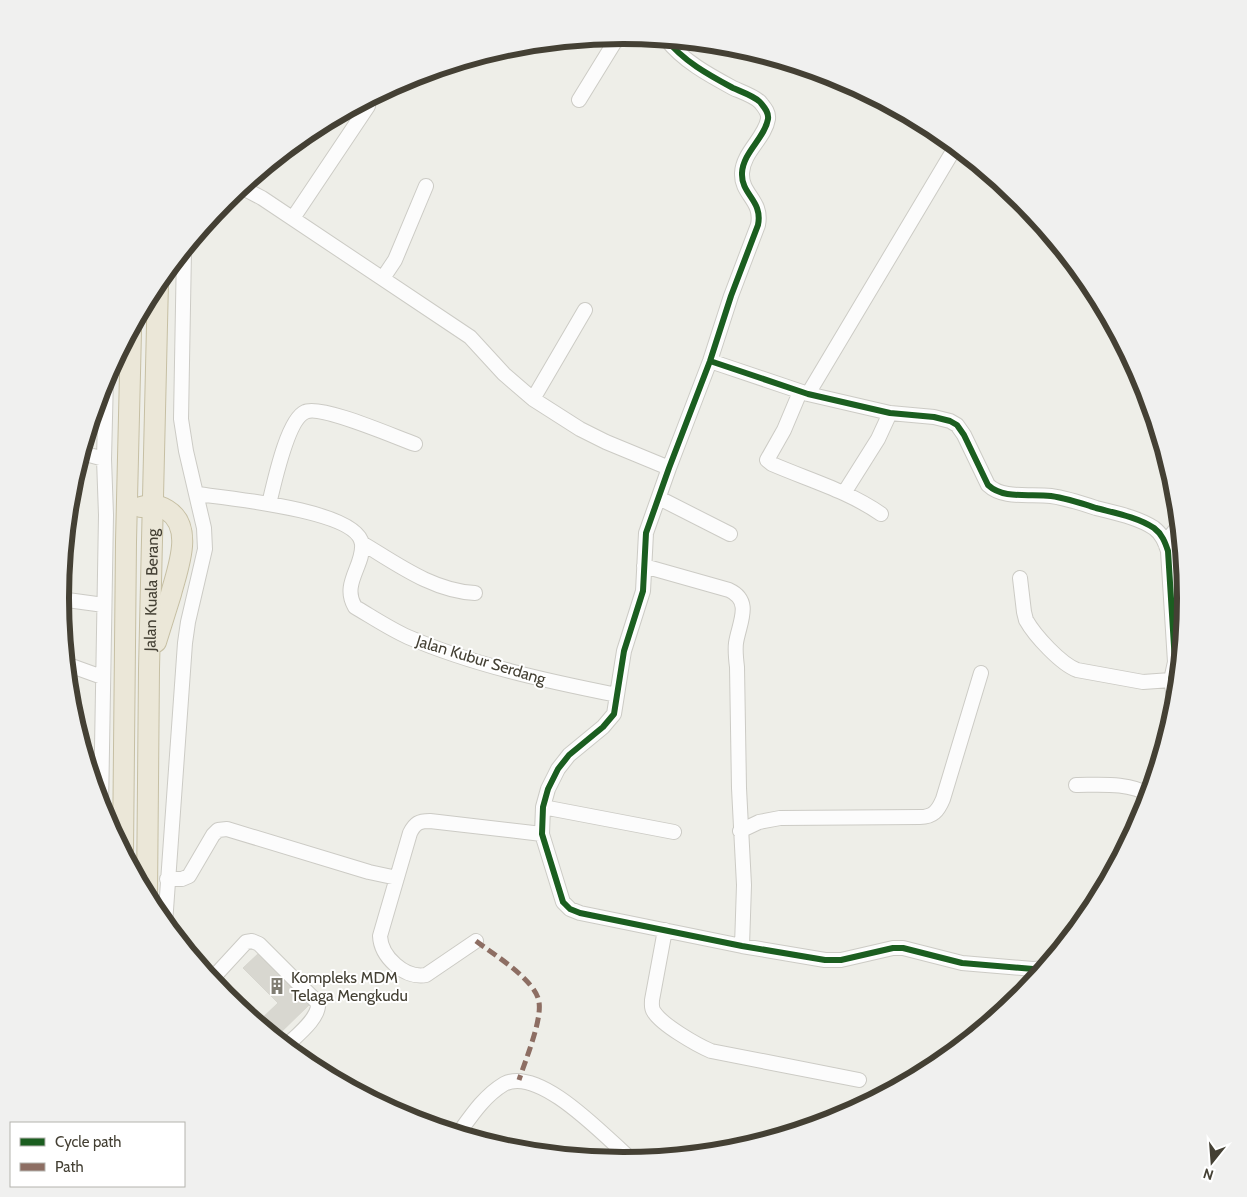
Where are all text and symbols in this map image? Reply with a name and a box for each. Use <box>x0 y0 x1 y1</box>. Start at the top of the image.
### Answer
street label: Jalan Kuala Berang <box>140 527 162 653</box>
street label: Jalan Kubur Serdang <box>413 631 549 689</box>
place label: Kompleks MDM Telaga Mengkudu <box>291 968 408 1005</box>
building icon: Kompleks MDM Telaga Mengkudu <box>267 976 287 996</box>
legend <box>10 1122 185 1187</box>
text: Cycle path <box>55 1133 121 1151</box>
north arrow <box>1187 1137 1237 1187</box>
text: Path <box>55 1158 84 1176</box>
text: N <box>1201 1164 1216 1184</box>

